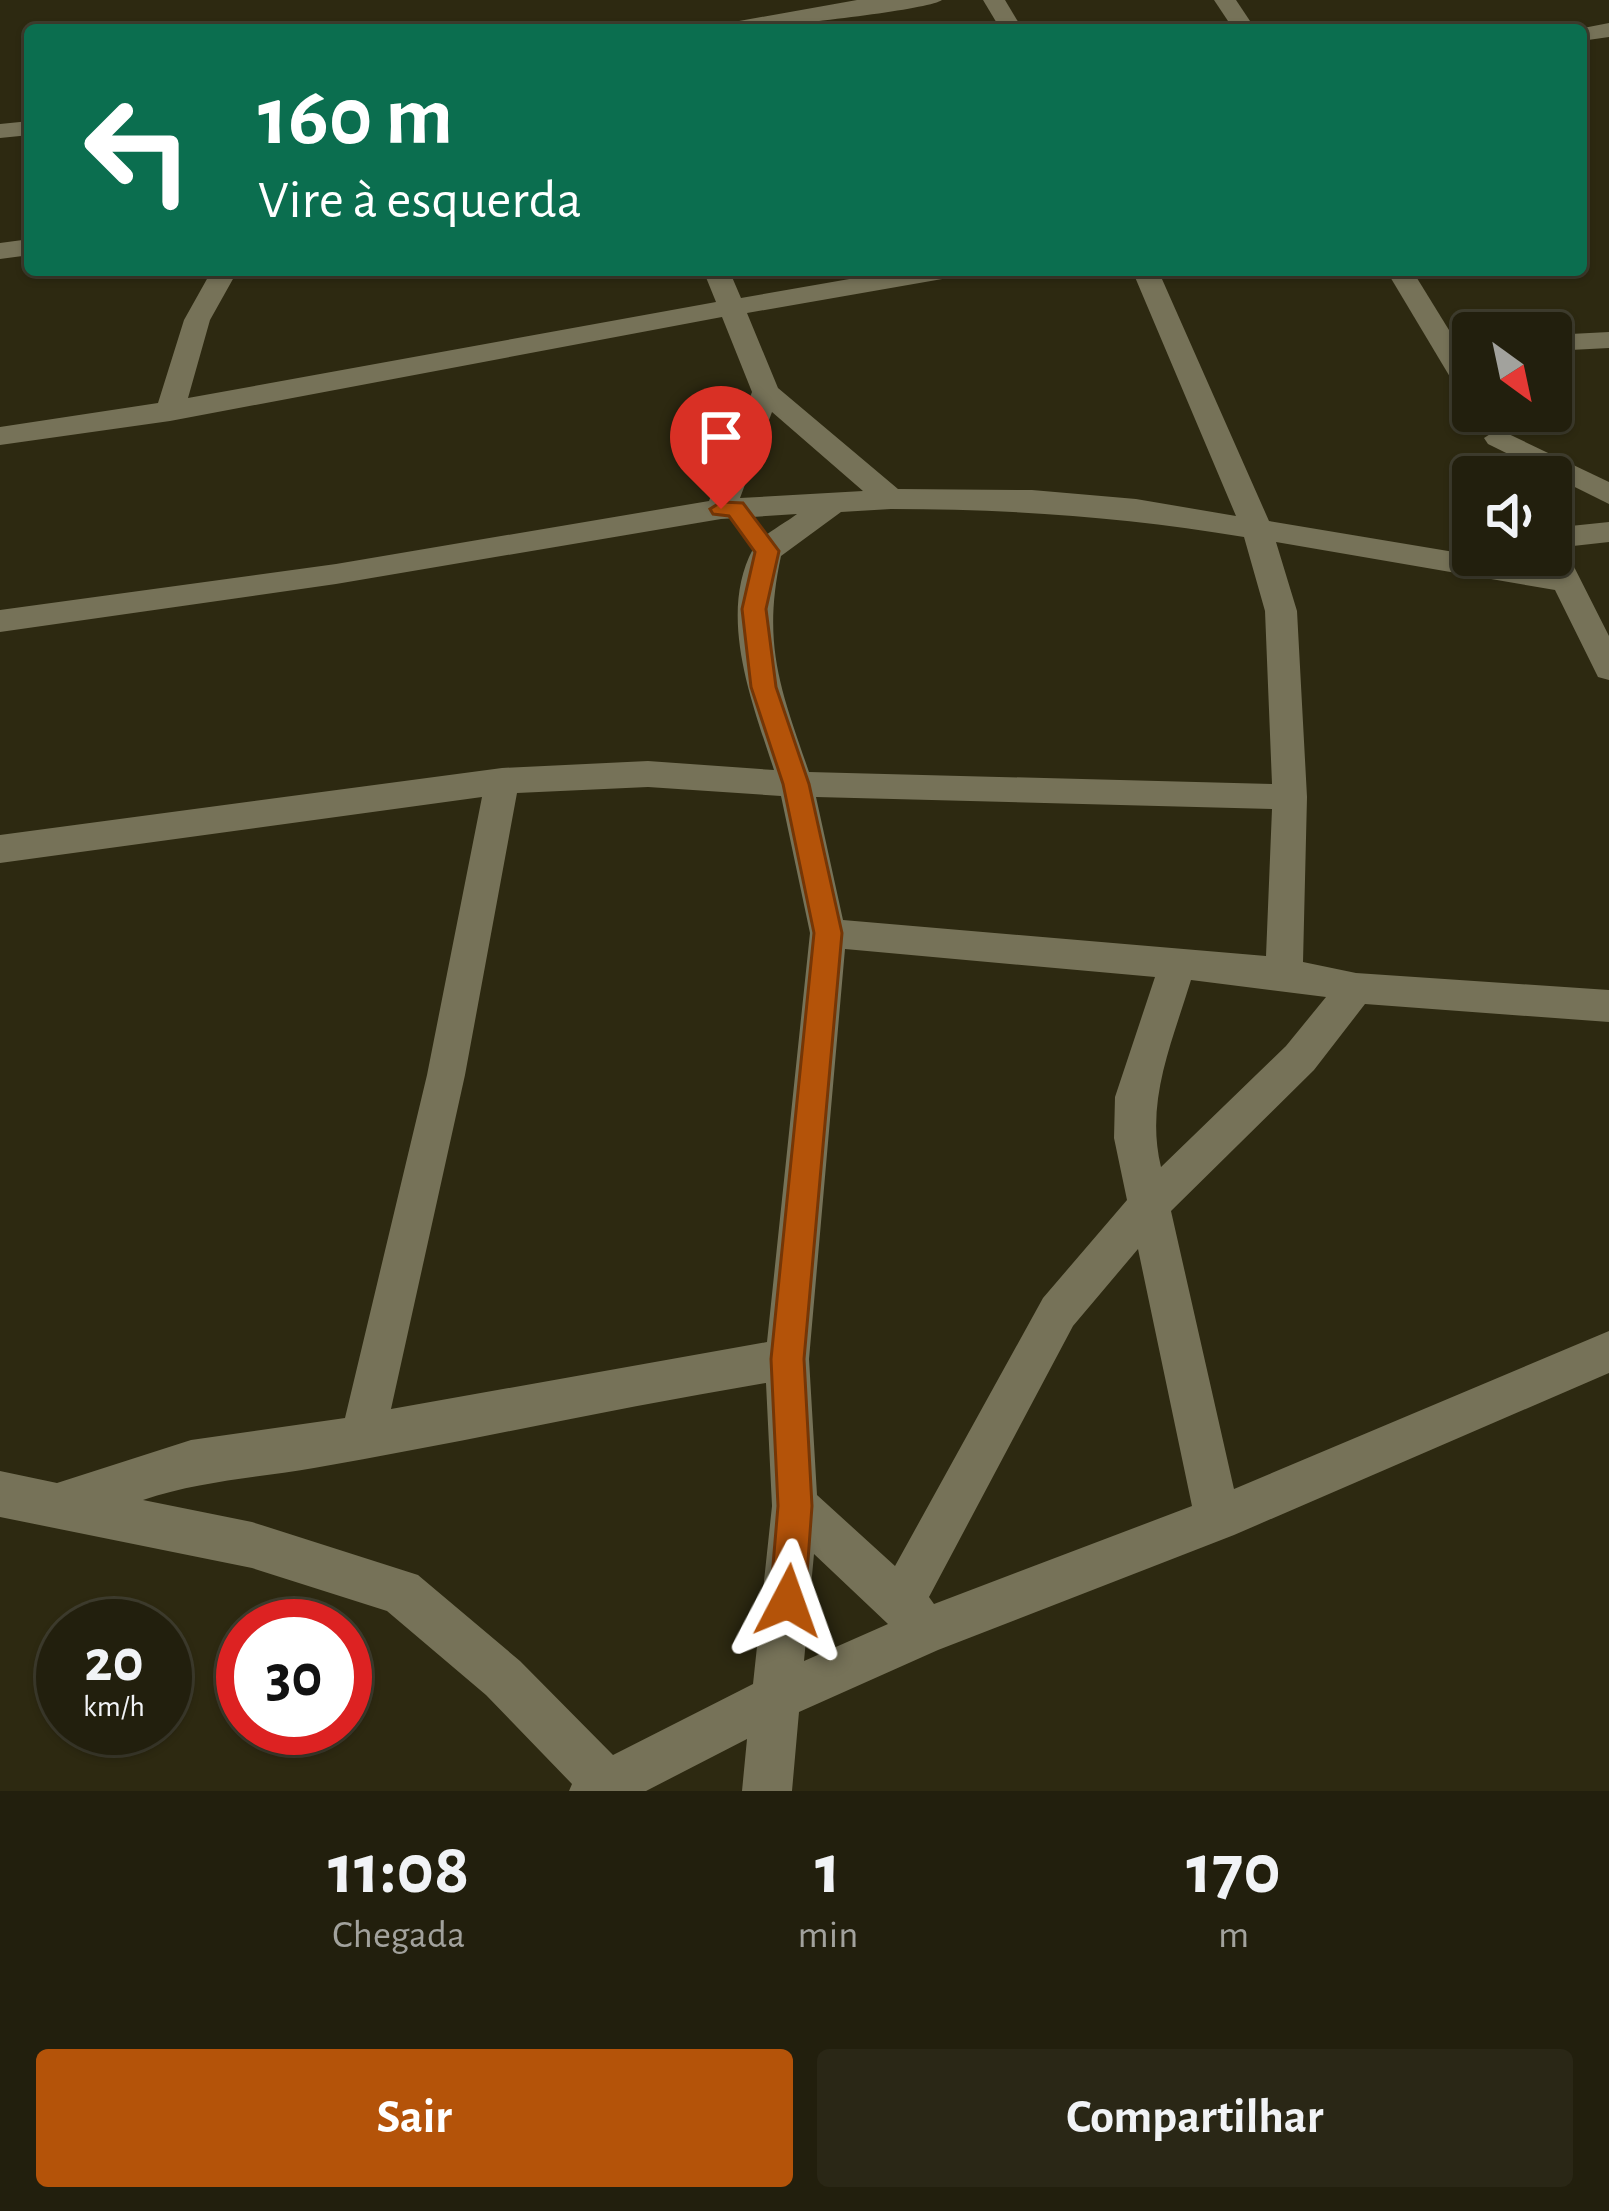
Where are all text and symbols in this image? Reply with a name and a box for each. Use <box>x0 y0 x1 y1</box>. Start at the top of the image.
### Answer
icon: left <box>60 72 216 228</box>
text: 160 m <box>258 76 453 160</box>
text: Vire à esquerda <box>258 174 582 228</box>
north arrow <box>1452 312 1572 432</box>
map controls <box>1452 312 1572 576</box>
pin <box>670 386 772 509</box>
icon: arrive <box>688 404 754 470</box>
button: sound <box>1452 456 1572 576</box>
position arrow <box>725 1538 851 1664</box>
speed limit sign: 30 <box>216 1599 372 1755</box>
text: 20 <box>84 1632 144 1692</box>
text: km/h <box>83 1692 145 1722</box>
text: 11:08 <box>328 1834 469 1906</box>
text: 1 <box>815 1834 841 1906</box>
text: 170 <box>1186 1834 1281 1906</box>
text: Chegada <box>332 1916 465 1955</box>
text: min <box>798 1916 858 1955</box>
text: m <box>1218 1916 1249 1955</box>
button: Sair <box>36 2049 793 2187</box>
button: Compartilhar <box>817 2049 1573 2187</box>

